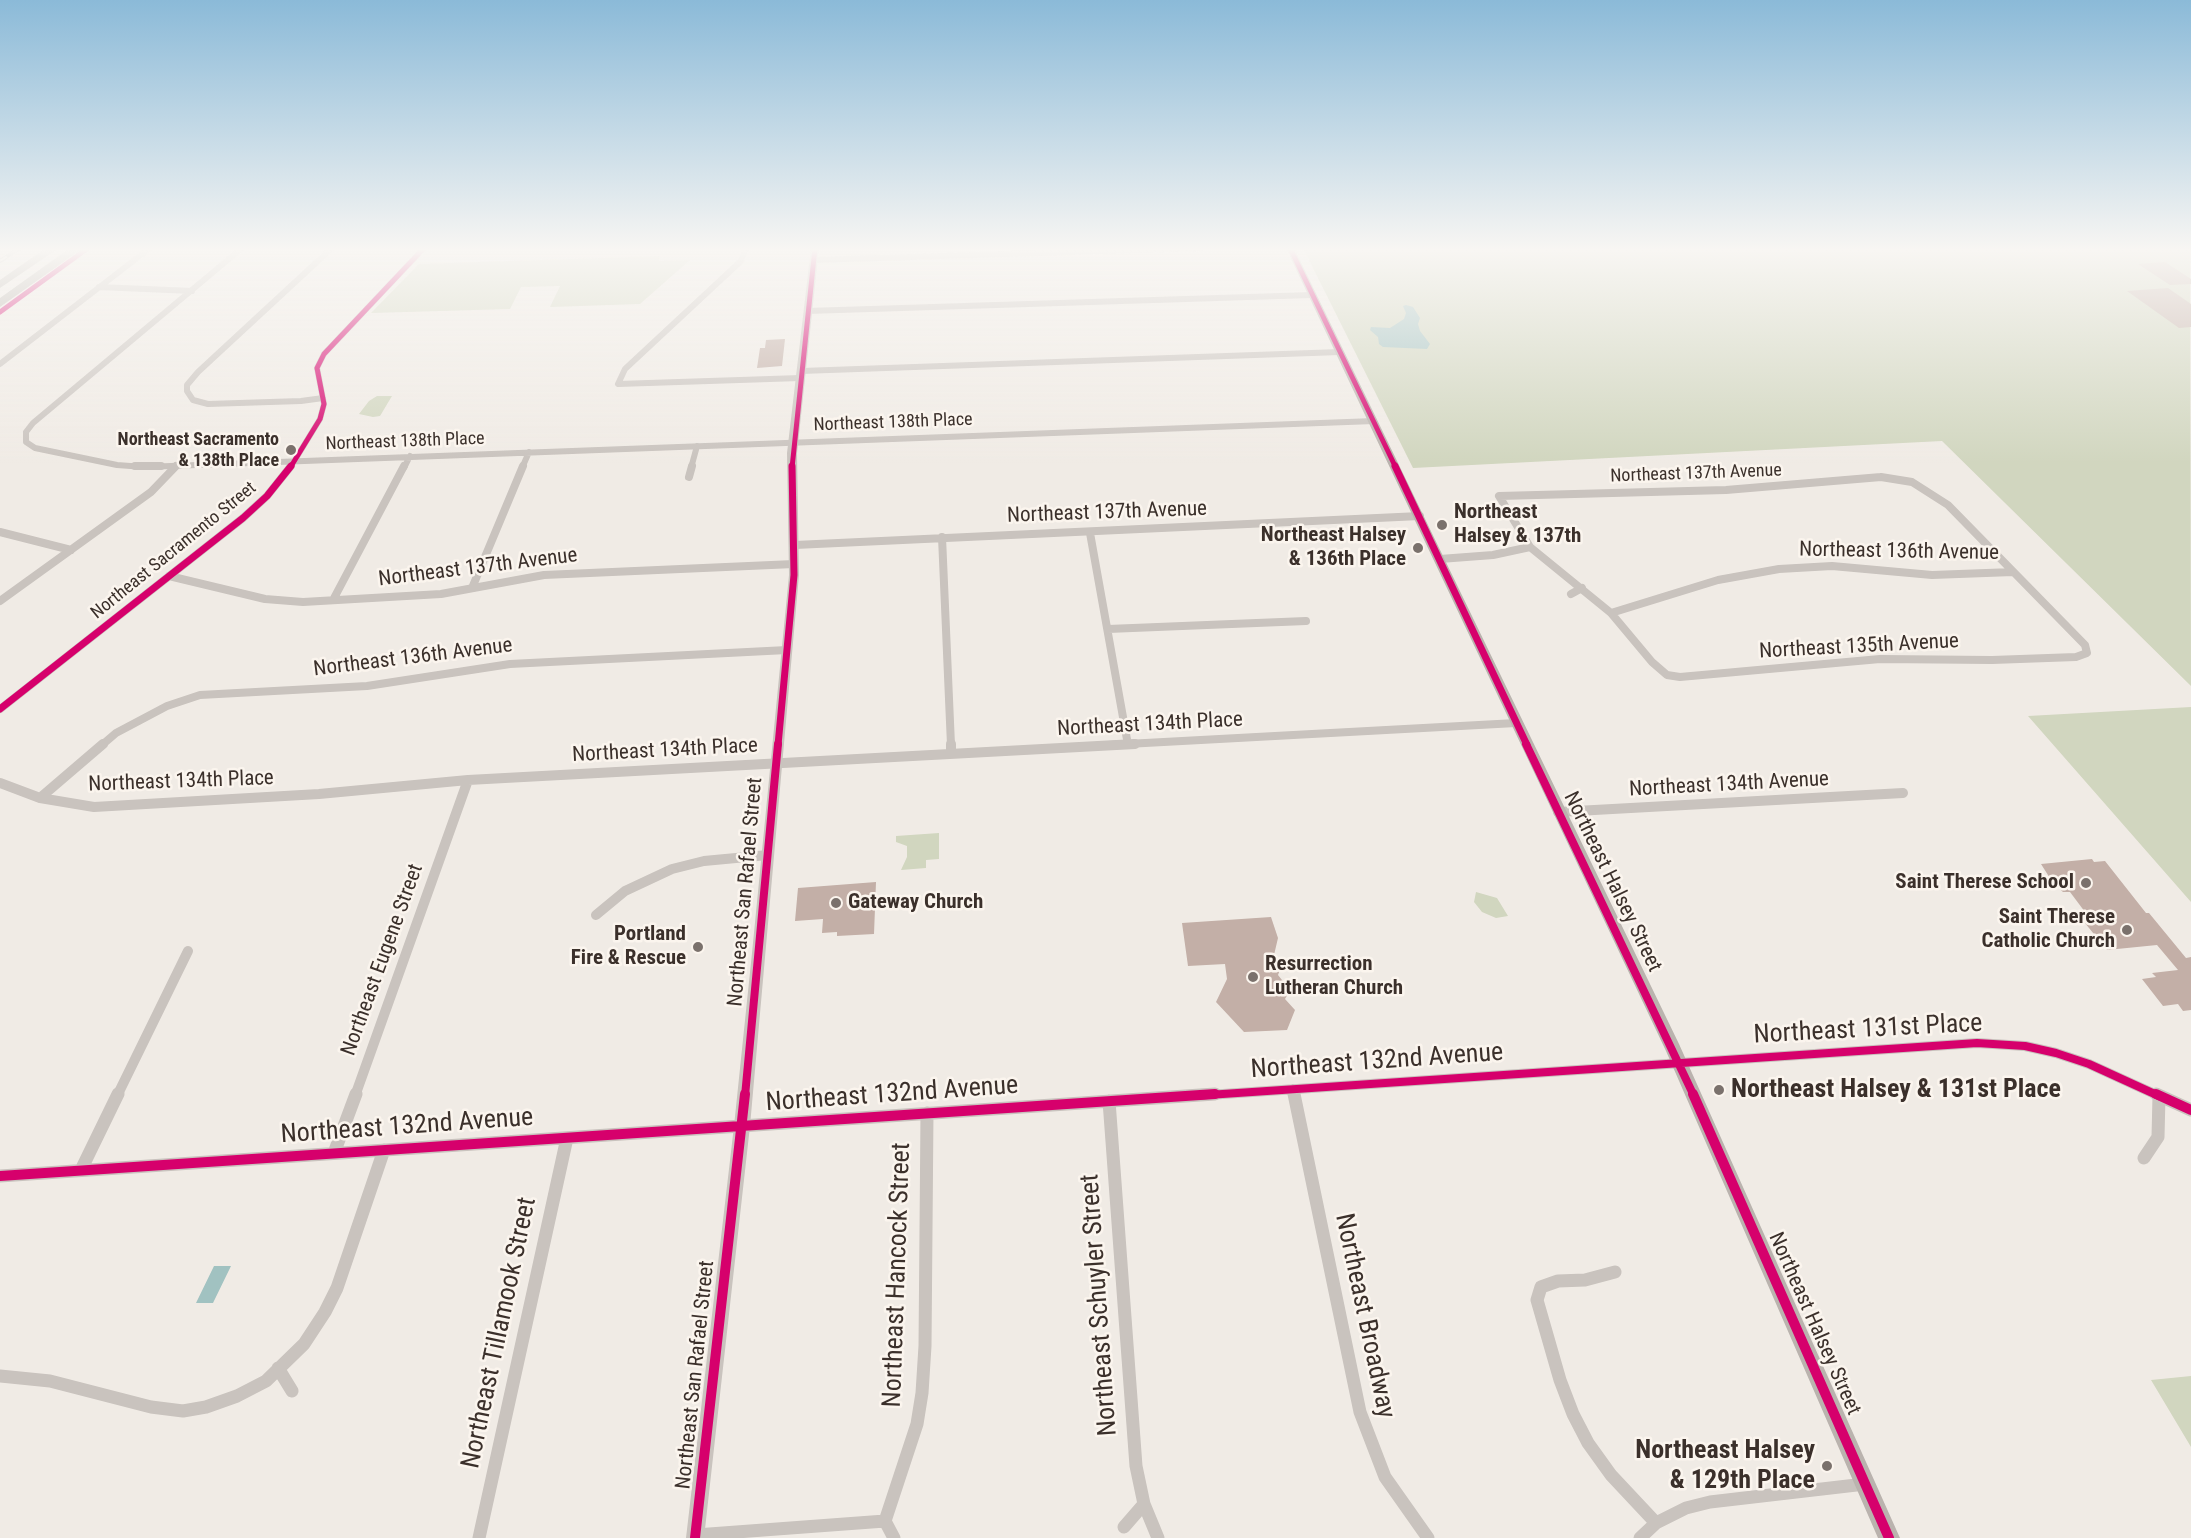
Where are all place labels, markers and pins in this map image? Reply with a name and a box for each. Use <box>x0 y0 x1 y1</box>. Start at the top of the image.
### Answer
place label: Northeast Sacramento & 138th Place <box>118 429 279 472</box>
marker: Northeast Sacramento & 138th Place <box>284 443 298 457</box>
place label: Northeast Halsey & 137th <box>1454 500 1581 550</box>
marker: Northeast Halsey & 137th <box>1435 518 1449 532</box>
place label: Northeast Halsey & 136th Place <box>1261 523 1406 573</box>
marker: Northeast Halsey & 136th Place <box>1411 541 1425 555</box>
place label: Saint Therese School <box>1895 870 2074 896</box>
marker: Saint Therese School <box>2079 876 2093 890</box>
place label: Gateway Church <box>848 890 983 916</box>
marker: Gateway Church <box>829 896 843 910</box>
place label: Saint Therese Catholic Church <box>1981 905 2115 955</box>
place label: Portland Fire & Rescue <box>571 922 686 972</box>
marker: Saint Therese Catholic Church <box>2120 923 2134 937</box>
marker: Portland Fire & Rescue <box>691 940 705 954</box>
place label: Resurrection Lutheran Church <box>1265 952 1403 1002</box>
marker: Resurrection Lutheran Church <box>1246 970 1260 984</box>
place label: Northeast Halsey & 131st Place <box>1731 1074 2061 1106</box>
marker: Northeast Halsey & 131st Place <box>1712 1083 1726 1097</box>
place label: Northeast Halsey & 129th Place <box>1635 1435 1815 1496</box>
marker: Northeast Halsey & 129th Place <box>1820 1459 1834 1473</box>

